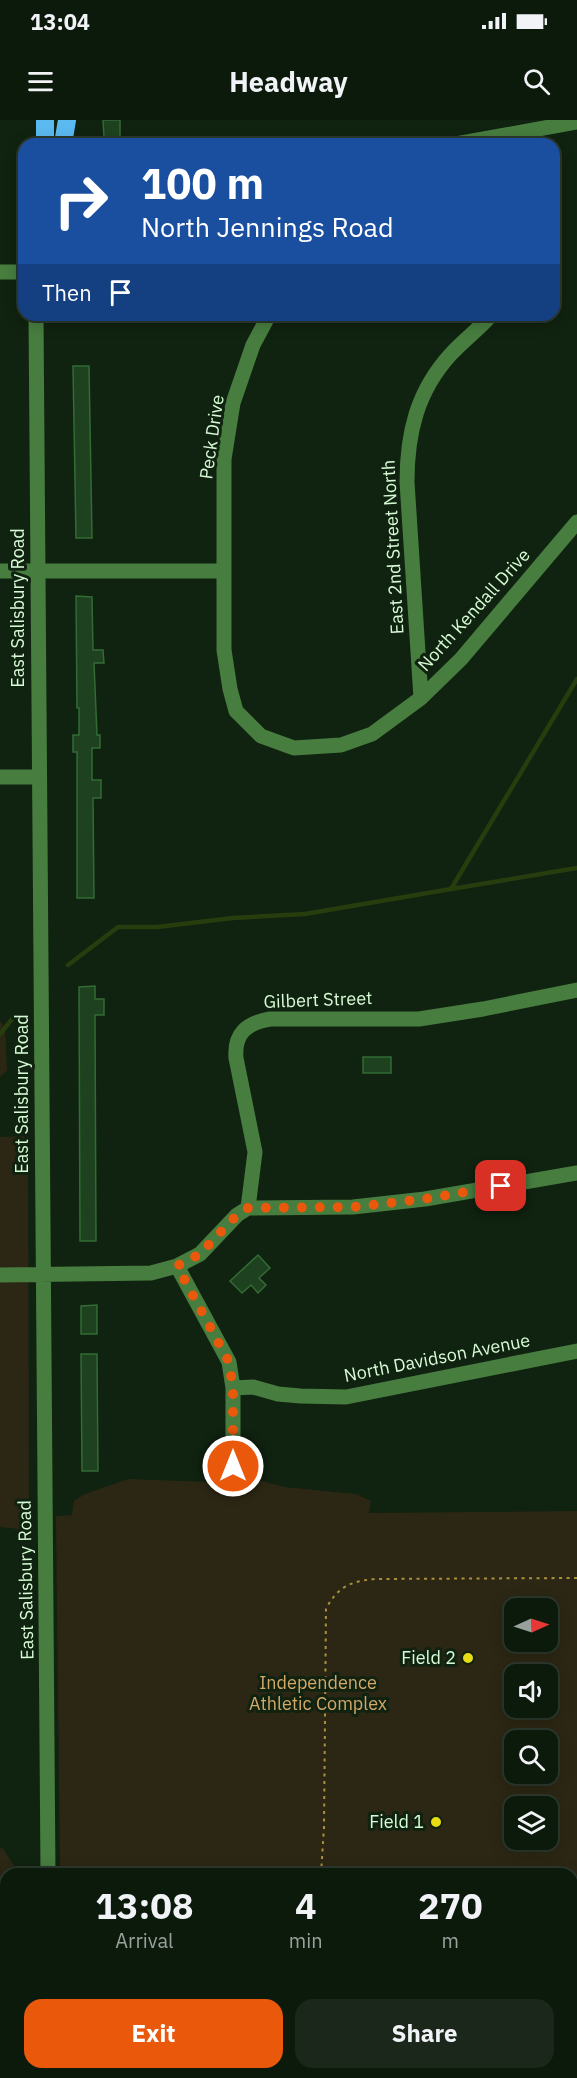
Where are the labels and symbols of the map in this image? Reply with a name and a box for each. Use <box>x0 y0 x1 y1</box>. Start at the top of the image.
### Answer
street label: Peck Drive <box>194 393 229 481</box>
street label: East 2nd Street North <box>376 459 409 635</box>
street label: East Salisbury Road <box>6 528 29 688</box>
street label: North Kendall Drive <box>413 544 535 676</box>
street label: Gilbert Street <box>263 986 373 1013</box>
street label: East Salisbury Road <box>10 1014 33 1174</box>
pin <box>475 1160 526 1211</box>
street label: North Davidson Avenue <box>342 1328 532 1387</box>
position arrow <box>201 1434 265 1498</box>
street label: East Salisbury Road <box>13 1500 38 1660</box>
north arrow <box>504 1598 558 1652</box>
place label: Field 2 <box>401 1646 456 1669</box>
marker: Field 2 <box>461 1651 475 1665</box>
park label: Independence Athletic Complex <box>249 1671 387 1715</box>
place label: Field 1 <box>369 1810 424 1833</box>
marker: Field 1 <box>429 1815 443 1829</box>

